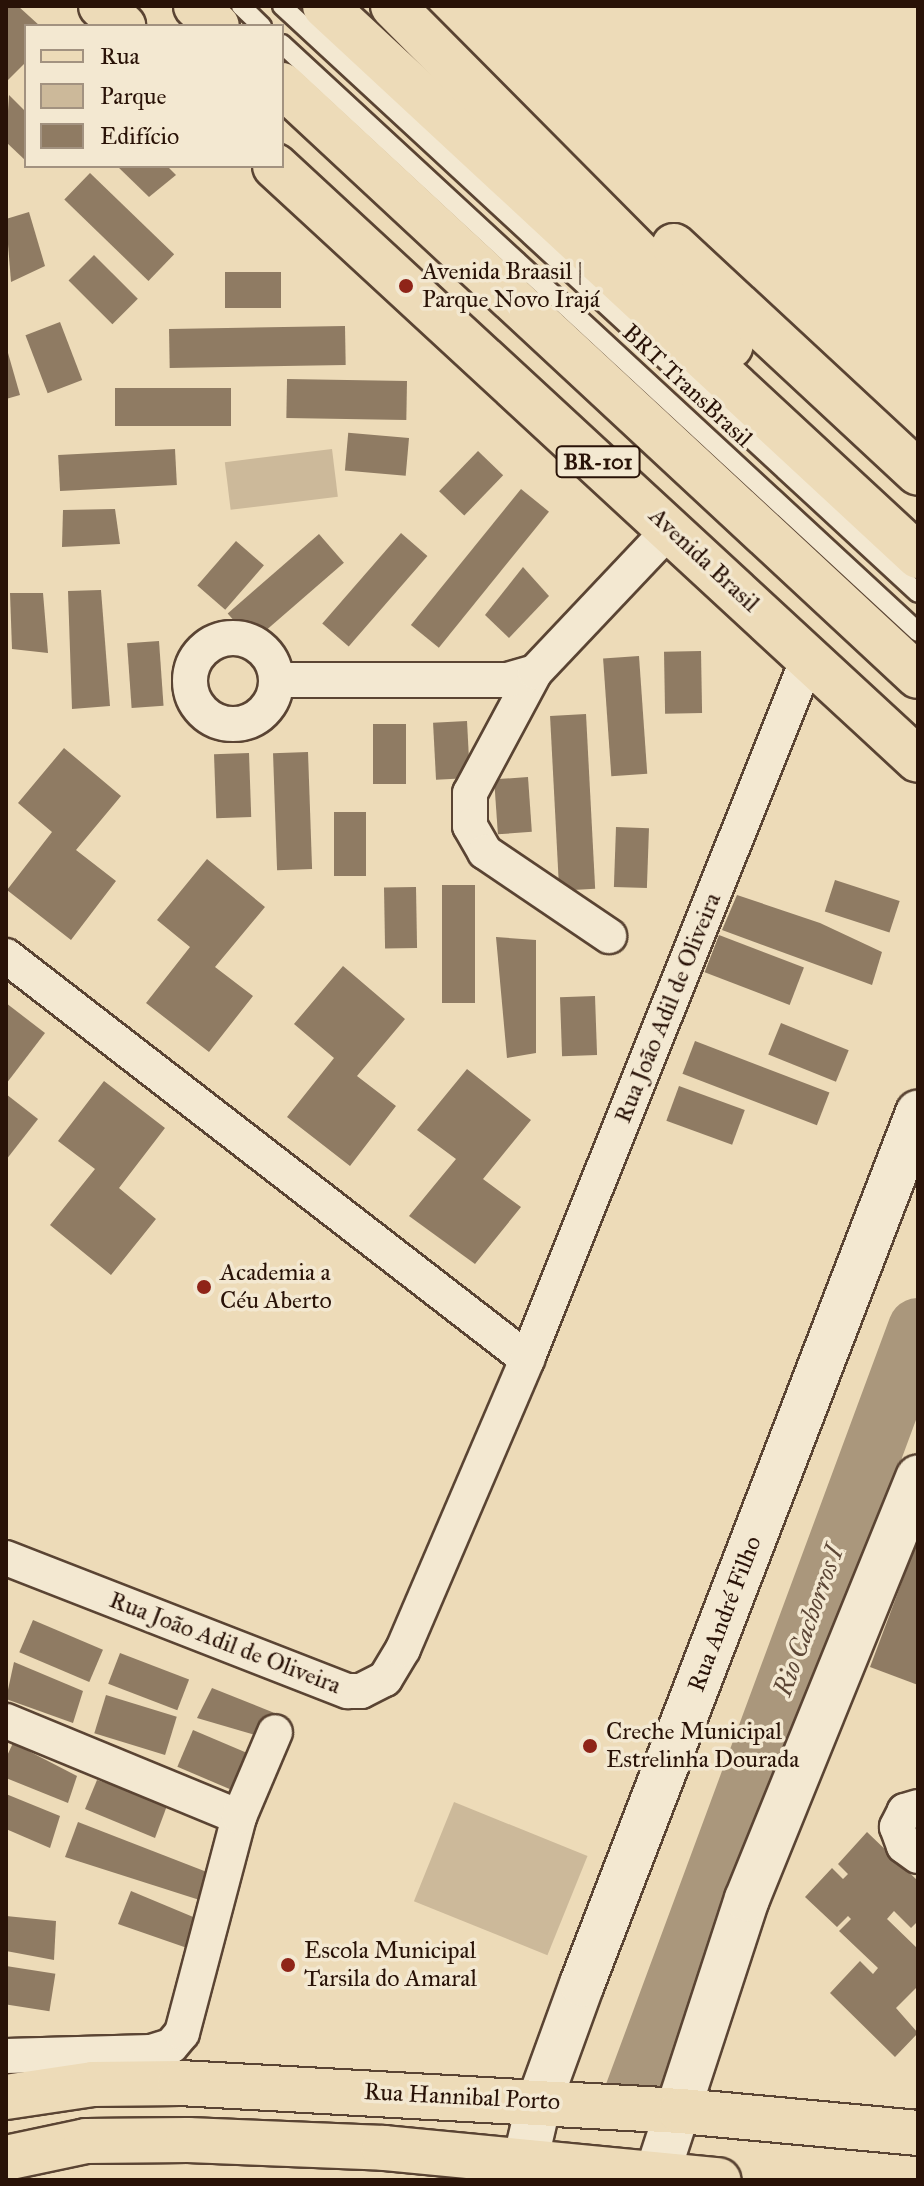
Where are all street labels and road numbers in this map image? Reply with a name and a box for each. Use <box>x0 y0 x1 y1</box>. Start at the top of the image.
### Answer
street label: BRT TransBrasil <box>616 318 758 454</box>
road number: BR-101 <box>554 444 642 480</box>
street label: Avenida Brasil <box>643 502 765 618</box>
street label: Rua João Adil de Oliveira <box>609 889 727 1127</box>
street label: Rua André Filho <box>682 1532 768 1696</box>
street label: Rua João Adil de Oliveira <box>105 1586 345 1700</box>
street label: Rua Hannibal Porto <box>363 2077 561 2117</box>

